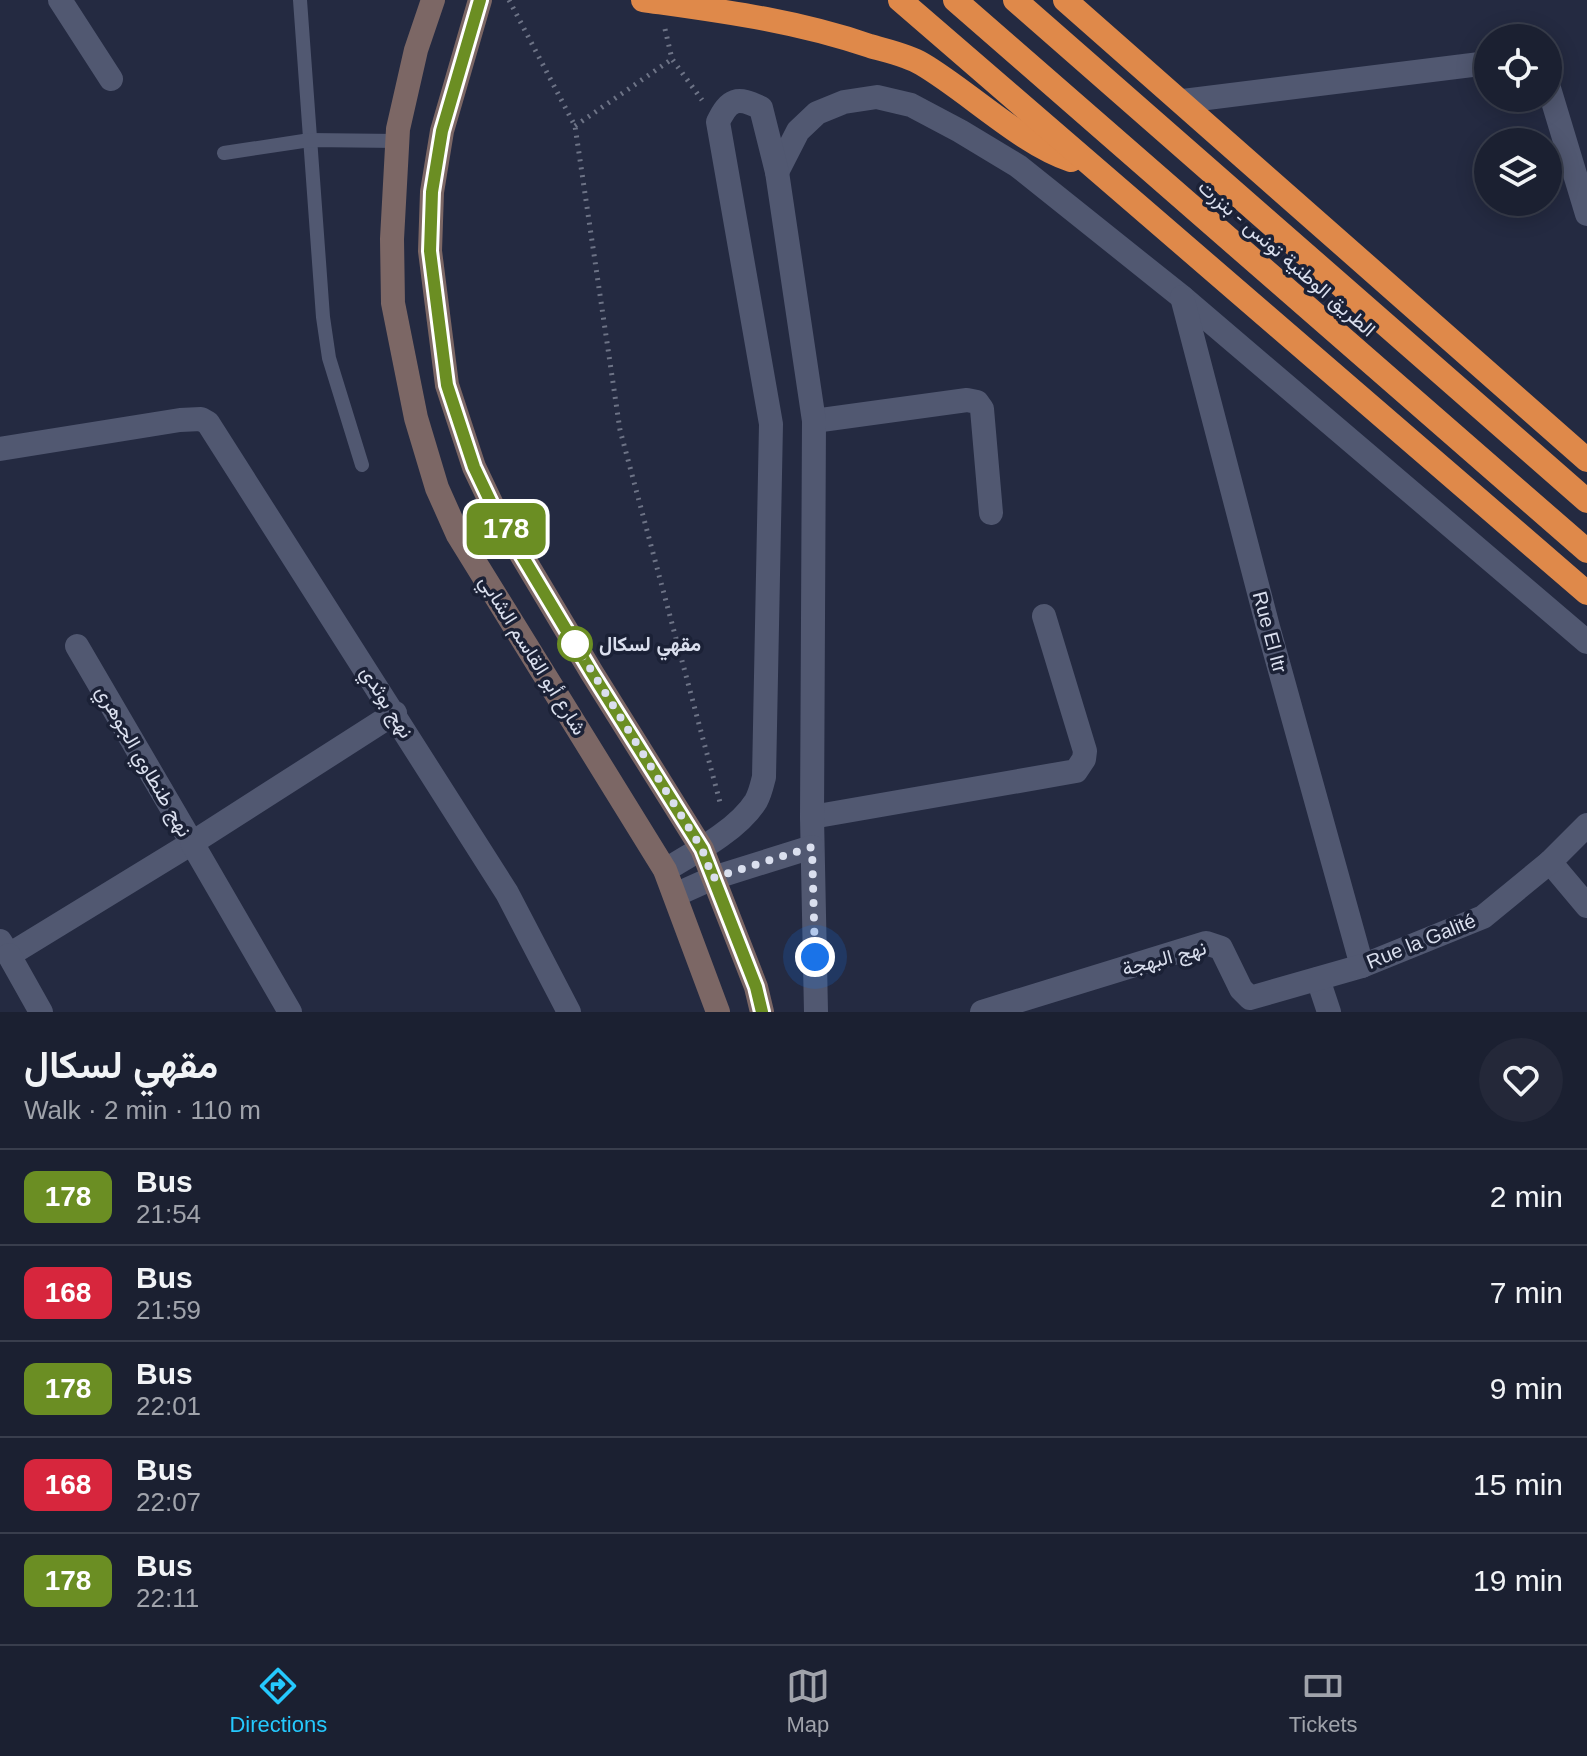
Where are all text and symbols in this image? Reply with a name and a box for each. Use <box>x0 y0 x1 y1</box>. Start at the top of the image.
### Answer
map controls <box>1474 24 1562 216</box>
button: locate <box>1474 24 1562 112</box>
button: layers <box>1474 128 1562 216</box>
street label: الطريق الوطنية تونس - بنزرت <box>1193 175 1380 342</box>
line badge: 178 <box>460 503 552 555</box>
text: 178 <box>483 513 529 544</box>
street label: شارع أبو القاسم الشابي <box>470 571 591 742</box>
street label: Rue El Itr <box>1249 589 1292 675</box>
marker: مقهي لسكال <box>558 627 592 661</box>
place label: مقهي لسكال <box>599 633 701 661</box>
street label: نهج بوثدي <box>351 662 418 745</box>
street label: نهج طنطاوي الجوهري <box>87 682 196 843</box>
street label: Rue la Galité <box>1363 909 1479 973</box>
street label: نهج البهجة <box>1119 936 1209 983</box>
your location <box>795 937 835 977</box>
button: heart <box>1479 1038 1563 1122</box>
text: مقهي لسكال <box>24 1044 218 1086</box>
text: Walk · 2 min · 110 m <box>24 1095 261 1125</box>
text: Bus <box>136 1165 193 1198</box>
text: 2 min <box>1490 1180 1563 1213</box>
text: 178 <box>45 1181 91 1212</box>
text: 21:54 <box>136 1199 201 1229</box>
text: Bus <box>136 1261 193 1294</box>
text: 7 min <box>1490 1276 1563 1309</box>
text: 168 <box>45 1277 91 1308</box>
text: 21:59 <box>136 1295 201 1325</box>
text: Bus <box>136 1357 193 1390</box>
text: 9 min <box>1490 1372 1563 1405</box>
text: 178 <box>45 1373 91 1404</box>
text: 22:01 <box>136 1391 201 1421</box>
text: Bus <box>136 1453 193 1486</box>
text: 15 min <box>1473 1468 1563 1501</box>
text: 168 <box>45 1469 91 1500</box>
text: 22:07 <box>136 1487 201 1517</box>
text: Bus <box>136 1549 193 1582</box>
text: 19 min <box>1473 1564 1563 1597</box>
text: 178 <box>45 1565 91 1596</box>
text: 22:11 <box>136 1583 199 1613</box>
tab: Directions <box>229 1664 327 1738</box>
tab: Map <box>786 1664 830 1738</box>
tab: Tickets <box>1289 1664 1358 1738</box>

